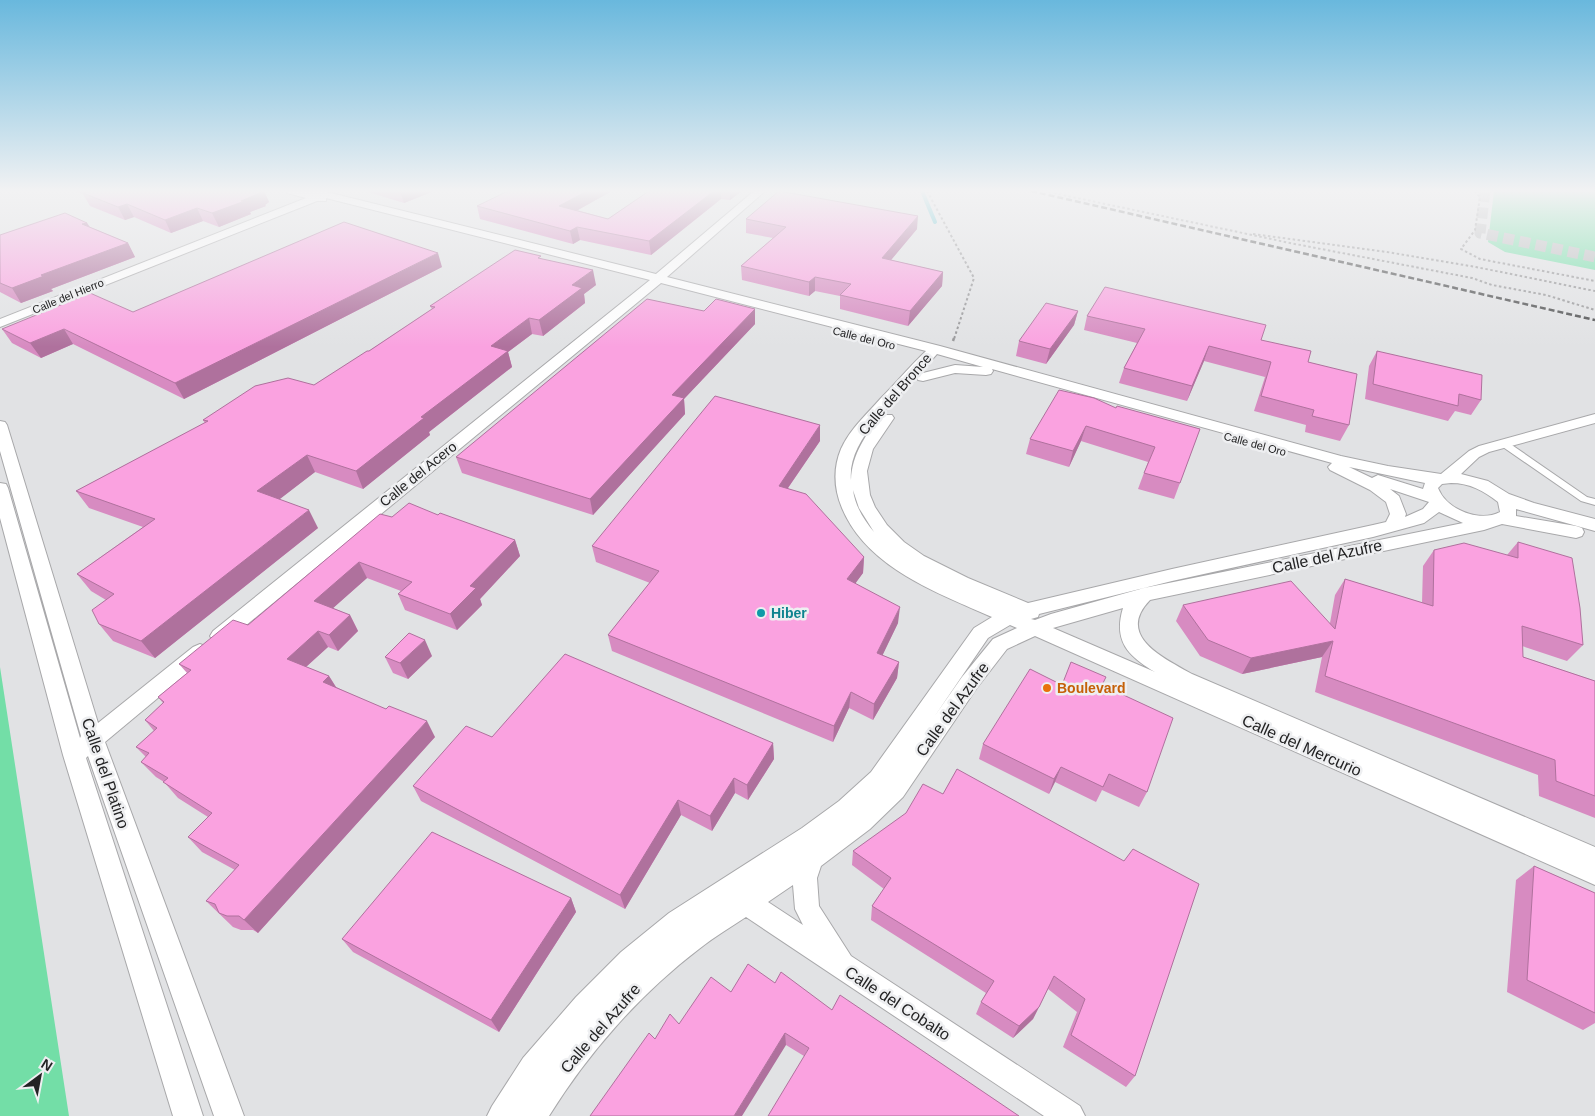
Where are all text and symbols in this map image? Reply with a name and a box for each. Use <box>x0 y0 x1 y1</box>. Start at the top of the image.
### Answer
street label: Calle del Hierro <box>31 276 105 316</box>
street label: Calle del Oro <box>831 324 897 352</box>
street label: Calle del Bronce <box>855 350 935 438</box>
street label: Calle del Oro <box>1222 430 1288 458</box>
street label: Calle del Acero <box>376 438 460 510</box>
street label: Calle del Azufre <box>1271 537 1384 576</box>
place label: Hiber <box>771 605 807 621</box>
marker: Hiber <box>755 607 767 619</box>
street label: Calle del Azufre <box>913 659 992 760</box>
place label: Boulevard <box>1057 680 1125 696</box>
marker: Boulevard <box>1041 682 1053 694</box>
street label: Calle del Mercurio <box>1239 711 1364 779</box>
street label: Calle del Platino <box>79 716 132 831</box>
street label: Calle del Cobalto <box>842 963 954 1044</box>
street label: Calle del Azufre <box>557 980 644 1076</box>
north arrow <box>15 1051 65 1101</box>
text: N <box>38 1056 55 1074</box>

